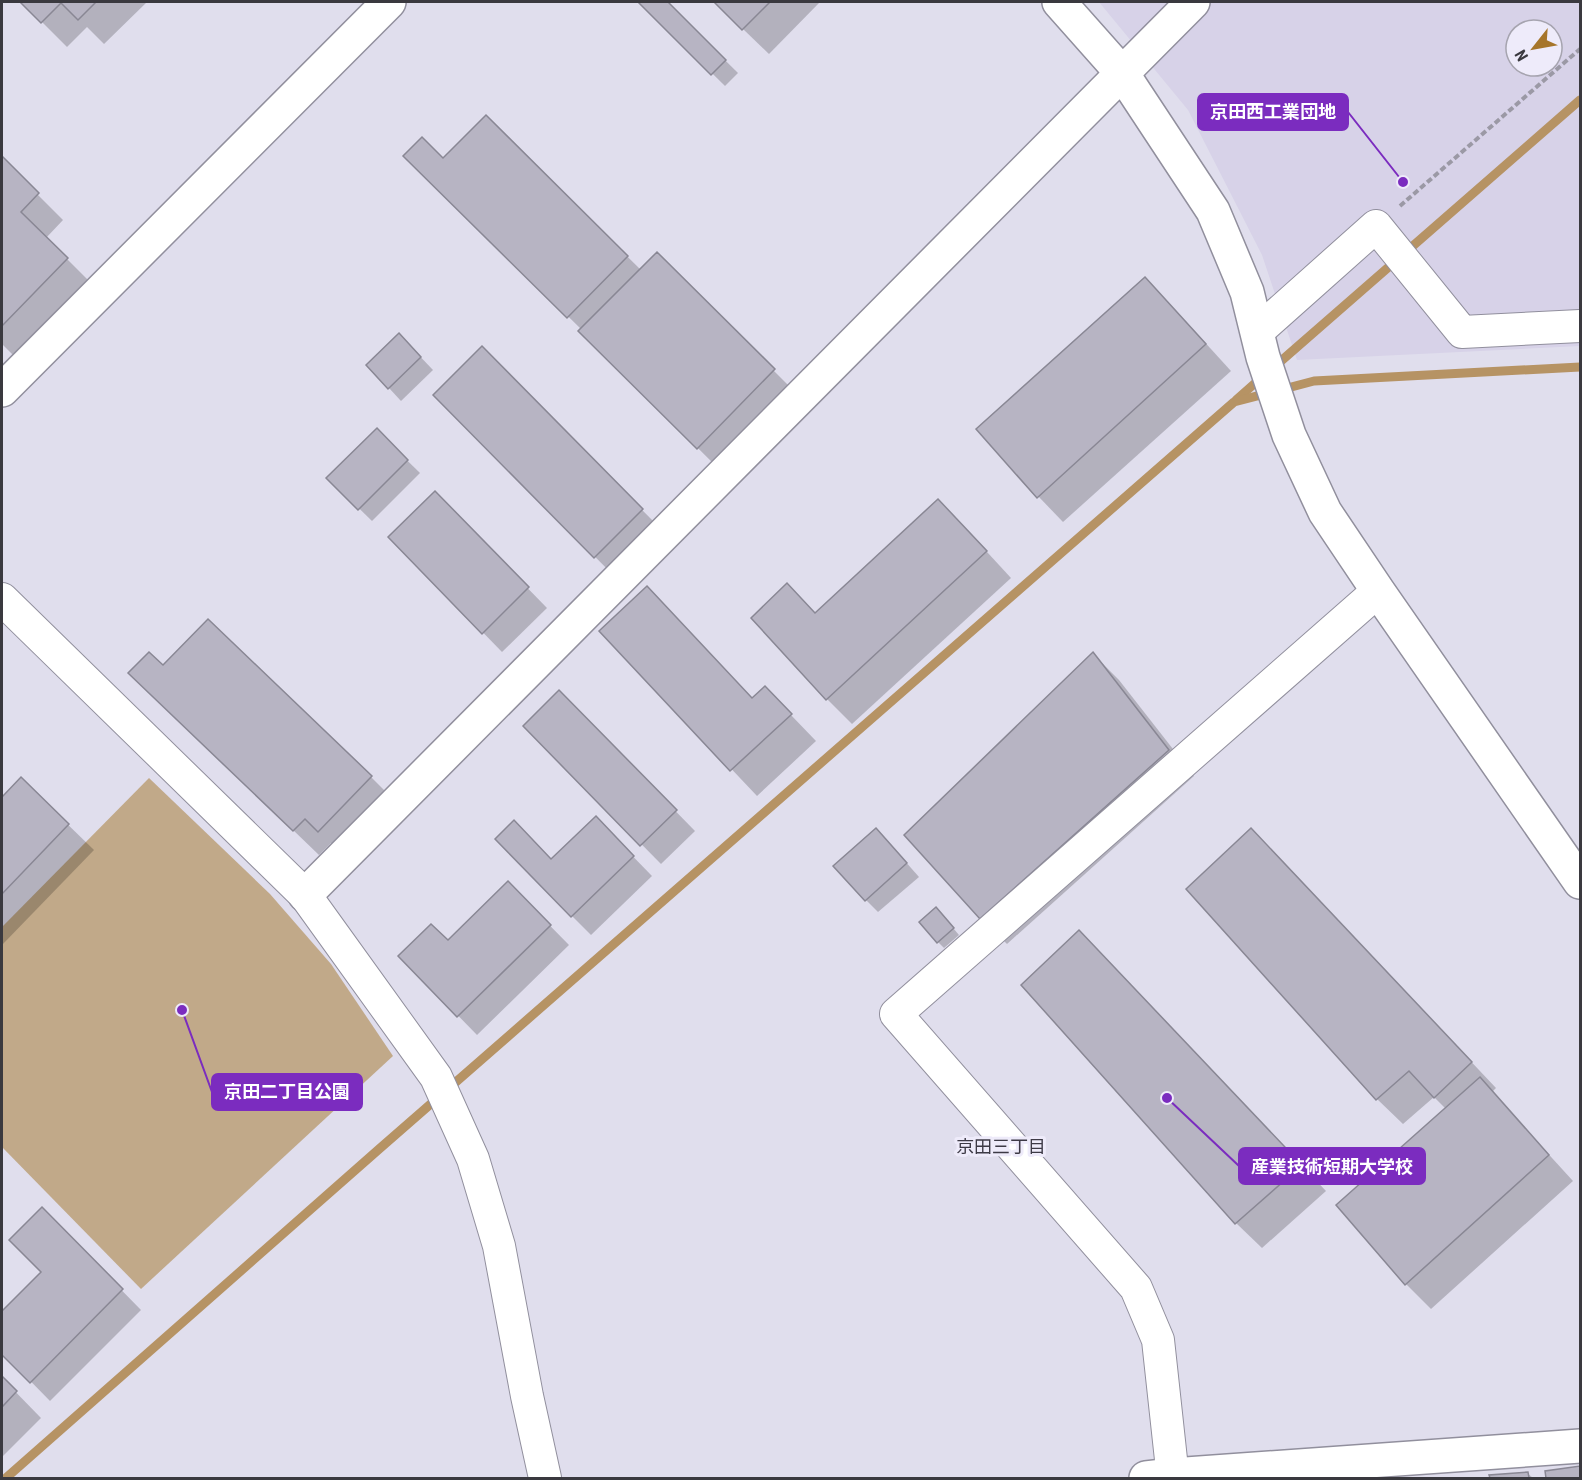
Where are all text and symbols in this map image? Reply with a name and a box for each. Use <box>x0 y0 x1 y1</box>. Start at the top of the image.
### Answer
north arrow <box>1504 18 1564 78</box>
text: N <box>1511 46 1532 65</box>
callout: 京田西工業団地 <box>1198 94 1348 130</box>
text: 京田西工業団地 <box>1210 101 1336 122</box>
callout: 京田二丁目公園 <box>212 1074 362 1110</box>
text: 京田二丁目公園 <box>224 1081 350 1102</box>
district label: 京田三丁目 <box>956 1136 1046 1157</box>
callout: 産業技術短期大学校 <box>1239 1148 1425 1184</box>
text: 産業技術短期大学校 <box>1251 1156 1413 1177</box>

